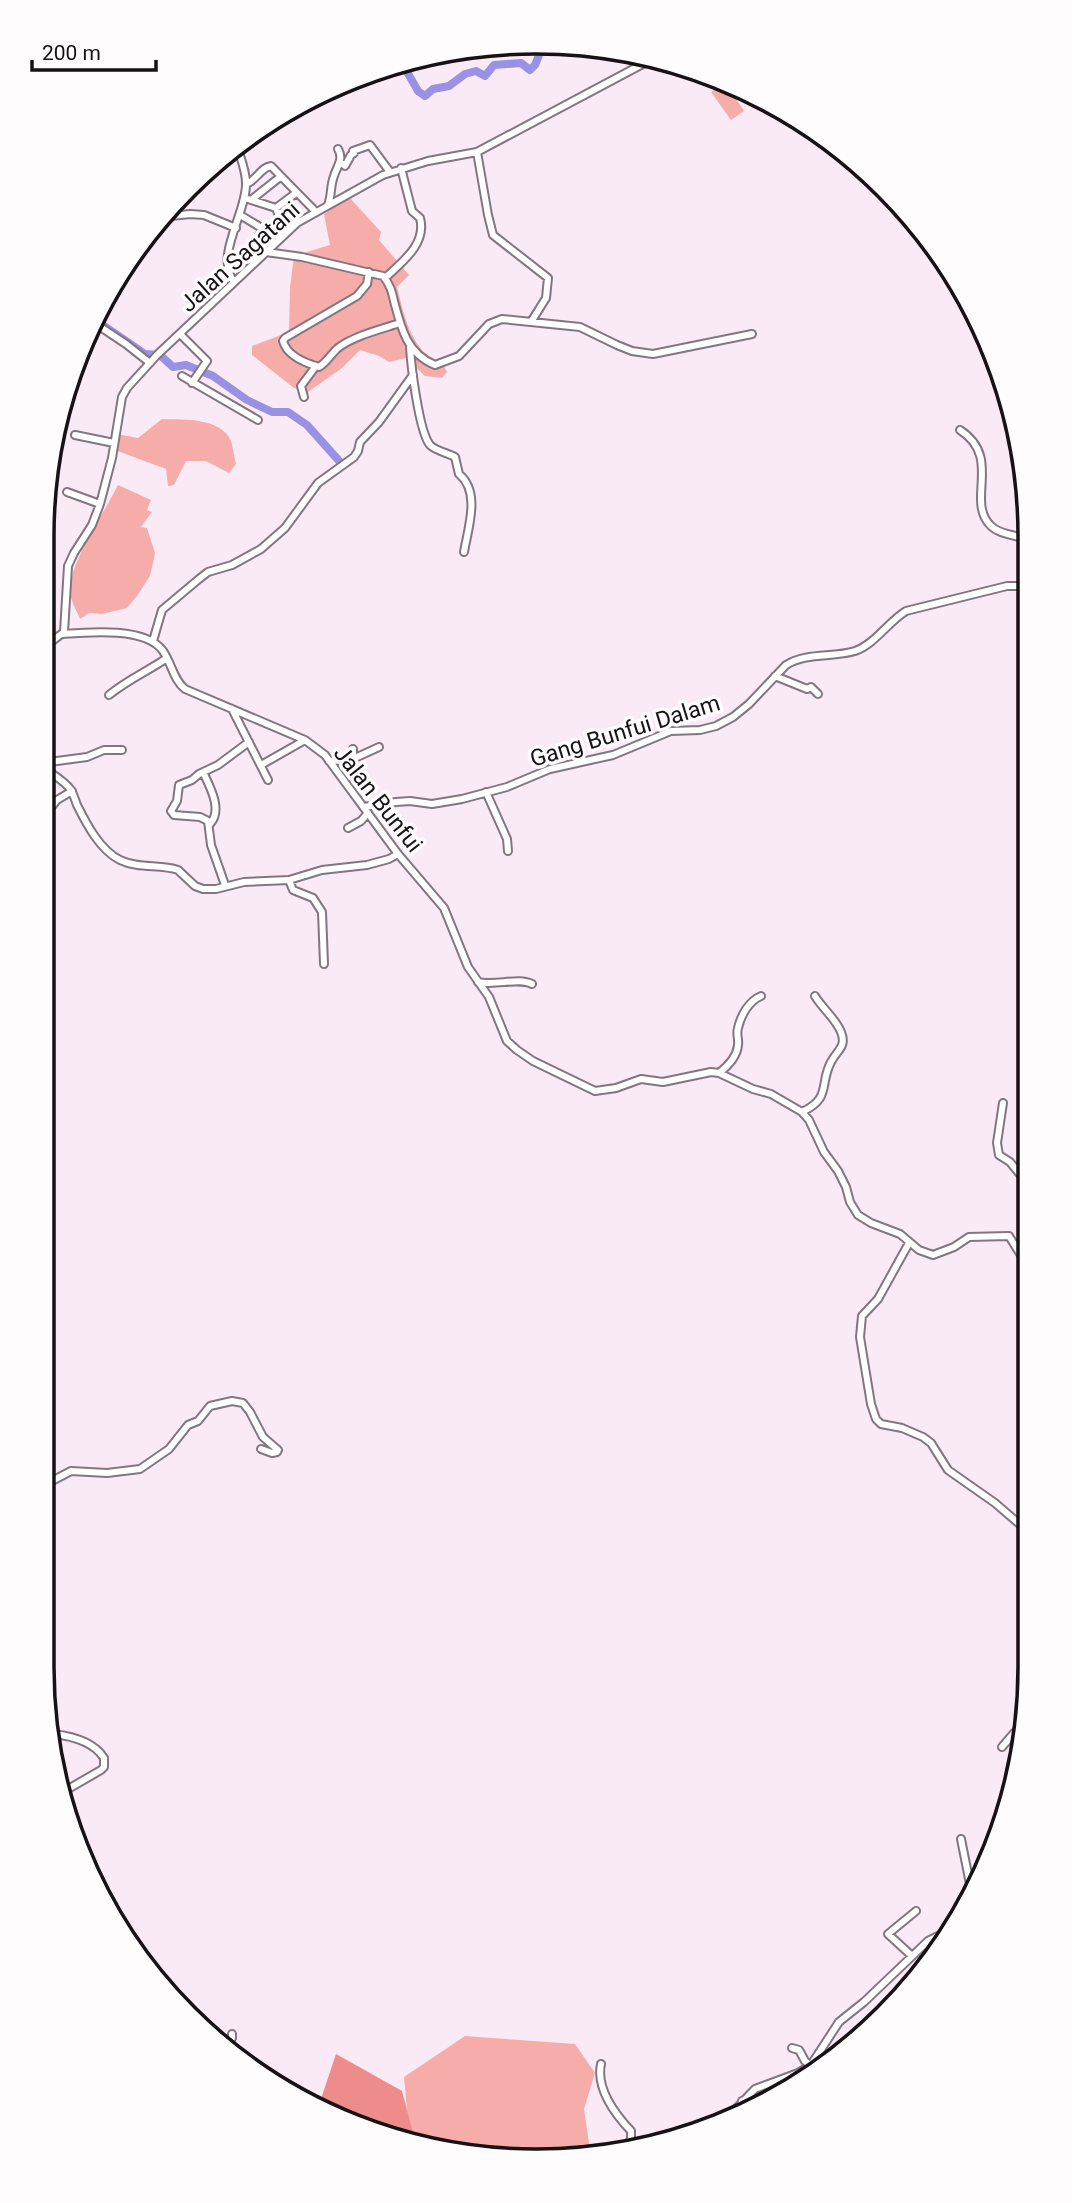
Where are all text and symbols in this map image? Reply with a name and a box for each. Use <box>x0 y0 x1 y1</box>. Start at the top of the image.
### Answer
scale bar <box>32 28 156 72</box>
text: 200 m <box>42 41 101 65</box>
street label: Jalan Sagatani <box>175 196 305 318</box>
street label: Gang Bunfui Dalam <box>527 689 723 773</box>
street label: Jalan Bunfui <box>328 740 428 858</box>

